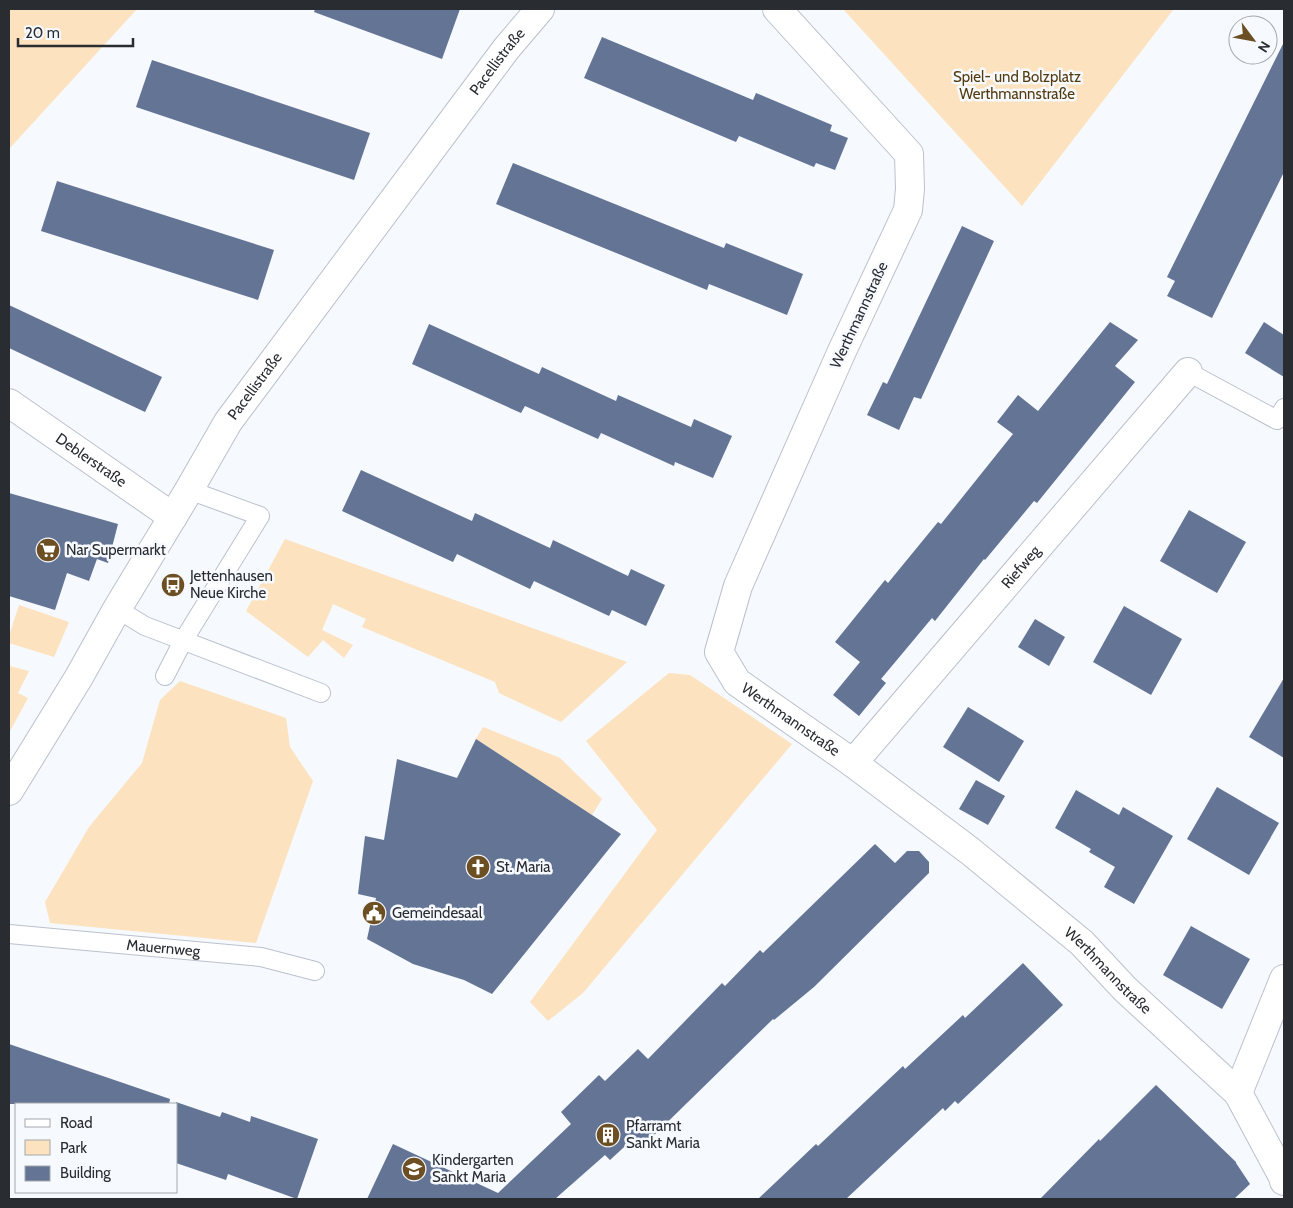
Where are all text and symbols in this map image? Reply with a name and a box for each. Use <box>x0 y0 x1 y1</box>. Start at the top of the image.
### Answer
scale bar <box>18 15 132 47</box>
north arrow <box>1228 15 1278 65</box>
text: 20 m <box>25 24 60 42</box>
street label: Pacellistraße <box>466 24 529 99</box>
text: N <box>1254 38 1274 56</box>
park label: Spiel- und Bolzplatz Werthmannstraße <box>953 68 1081 103</box>
street label: Werthmannstraße <box>826 258 892 371</box>
street label: Pacellistraße <box>224 348 286 423</box>
street label: Deblerstraße <box>52 429 130 491</box>
supermarket icon: Nar Supermarkt <box>35 537 61 563</box>
place label: Nar Supermarkt <box>66 541 166 559</box>
street label: Riefweg <box>998 542 1045 592</box>
place label: Jettenhausen Neue Kirche <box>189 567 273 602</box>
bus stop icon: Jettenhausen Neue Kirche <box>160 572 186 598</box>
street label: Werthmannstraße <box>738 679 844 760</box>
church icon: St. Maria <box>465 854 491 880</box>
place label: St. Maria <box>496 858 551 876</box>
public building icon: Gemeindesaal <box>361 900 387 926</box>
place label: Gemeindesaal <box>392 904 483 922</box>
street label: Werthmannstraße <box>1061 923 1155 1018</box>
street label: Mauernweg <box>126 936 201 960</box>
legend <box>15 1103 178 1193</box>
text: Road <box>60 1114 93 1132</box>
place label: Pfarramt Sankt Maria <box>626 1117 701 1152</box>
building icon: Pfarramt Sankt Maria <box>595 1122 621 1148</box>
text: Park <box>60 1139 87 1157</box>
place label: Kindergarten Sankt Maria <box>432 1151 514 1186</box>
school or university icon: Kindergarten Sankt Maria <box>401 1156 427 1182</box>
text: Building <box>60 1164 111 1182</box>

